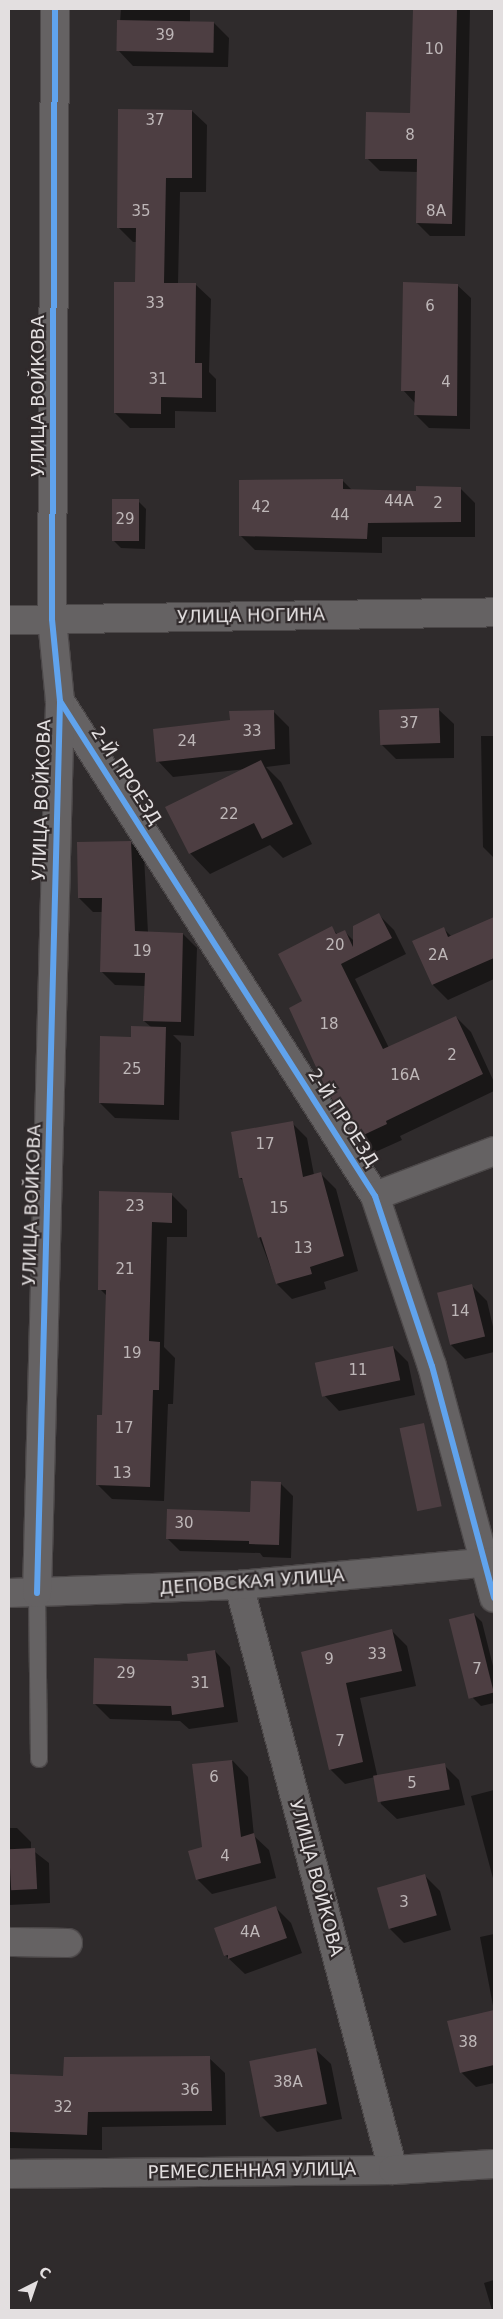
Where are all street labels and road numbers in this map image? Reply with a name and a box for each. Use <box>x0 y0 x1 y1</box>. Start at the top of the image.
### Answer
street label: УЛИЦА ВОЙКОВА <box>27 315 49 477</box>
street label: УЛИЦА НОГИНА <box>177 604 325 628</box>
street label: УЛИЦА ВОЙКОВА <box>28 719 56 881</box>
street label: 2-Й ПРОЕЗД <box>86 723 166 829</box>
street label: 2-Й ПРОЕЗД <box>303 1065 383 1171</box>
street label: УЛИЦА ВОЙКОВА <box>18 1124 46 1286</box>
street label: ДЕПОВСКАЯ УЛИЦА <box>159 1565 345 1599</box>
street label: УЛИЦА ВОЙКОВА <box>285 1797 347 1959</box>
street label: РЕМЕСЛЕННАЯ УЛИЦА <box>148 2158 356 2184</box>

